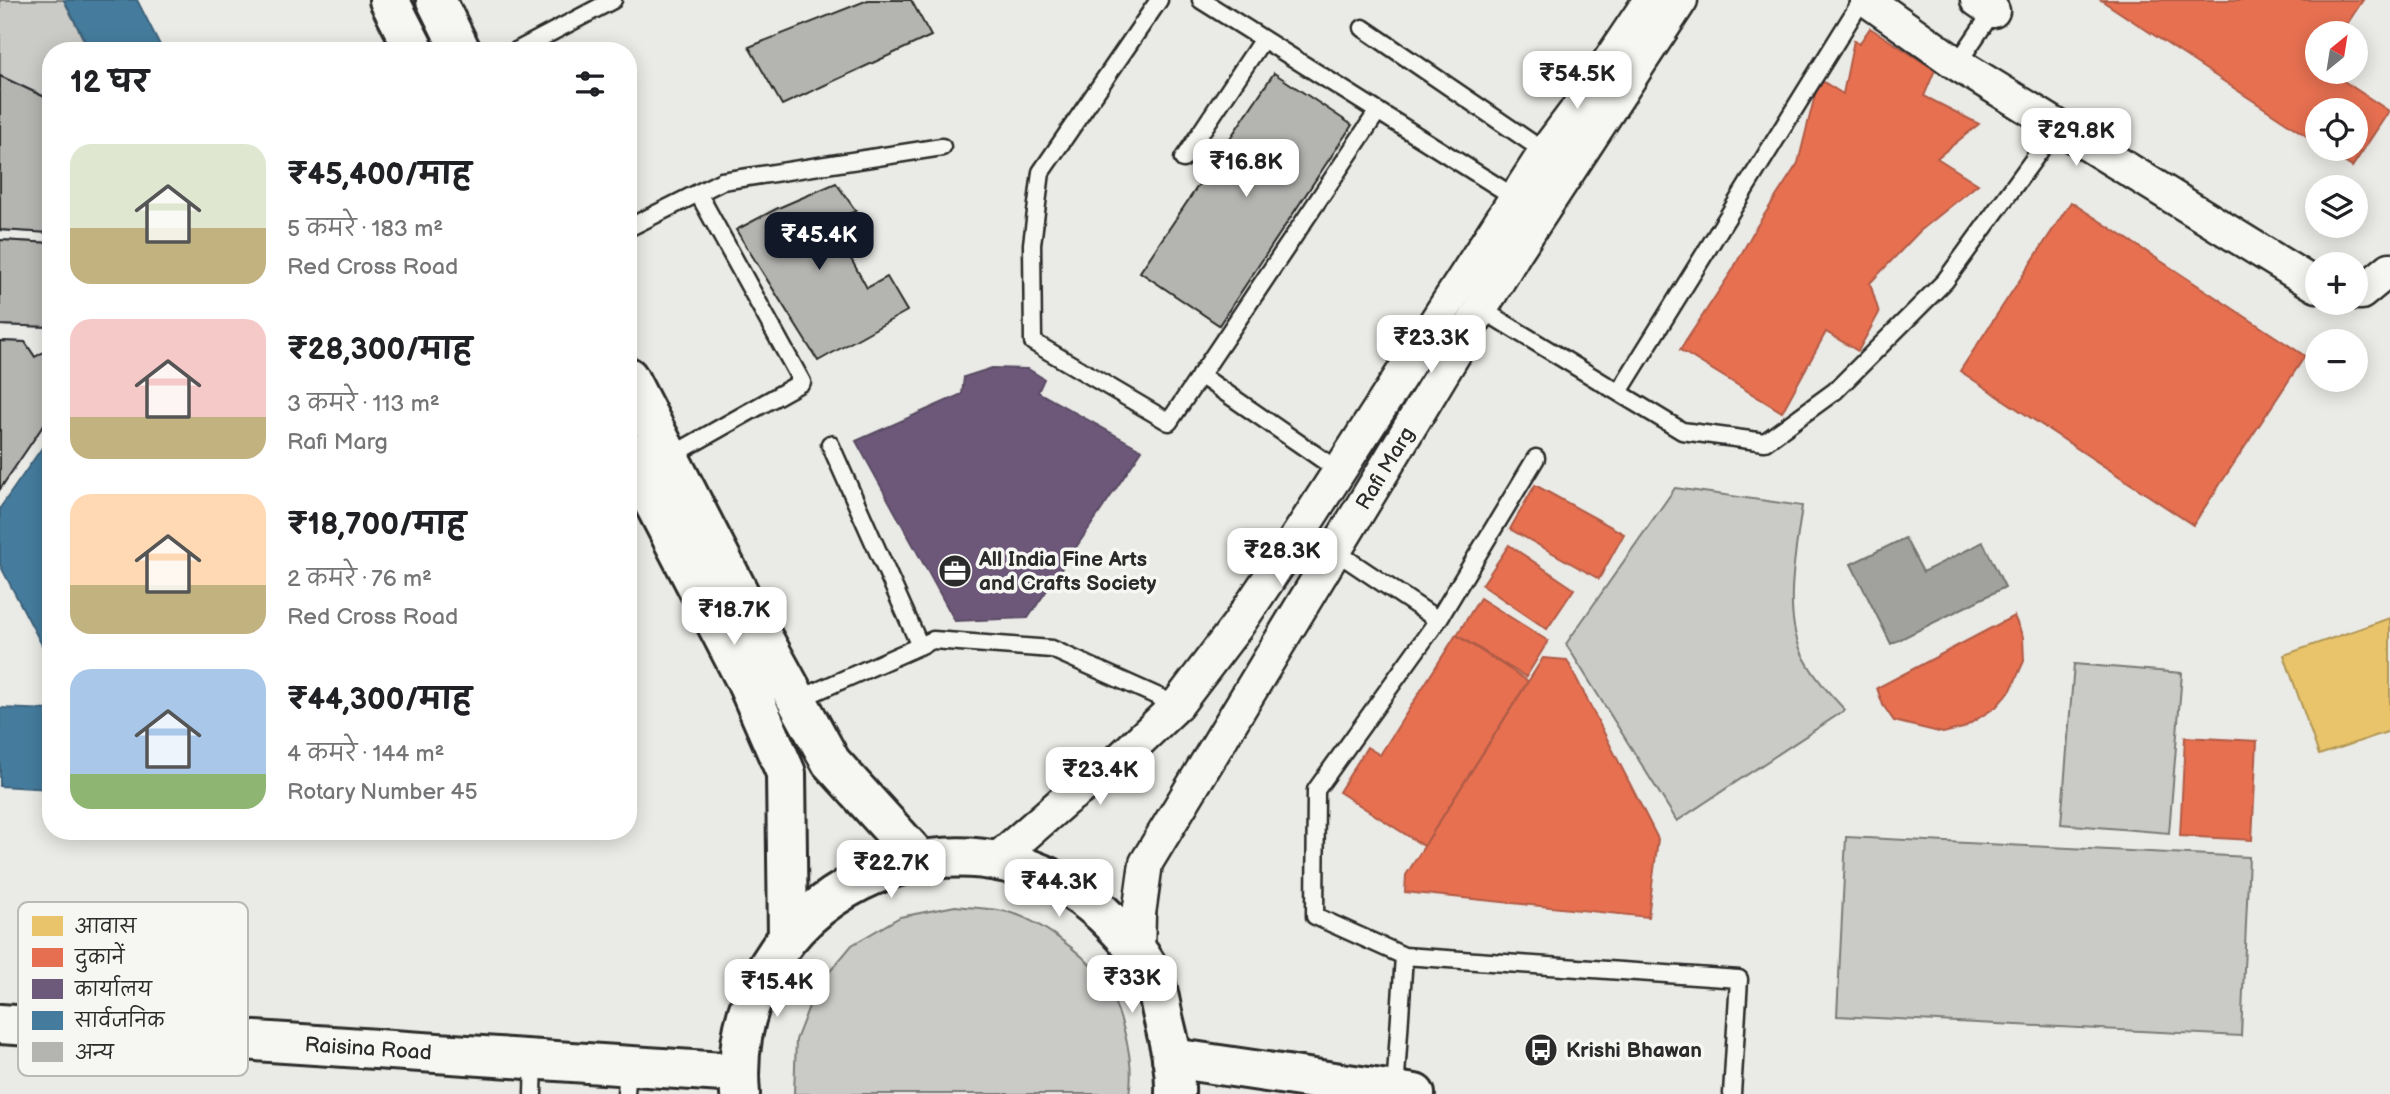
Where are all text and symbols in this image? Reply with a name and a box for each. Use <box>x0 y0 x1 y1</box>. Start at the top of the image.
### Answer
north arrow <box>2305 21 2368 84</box>
map controls <box>2305 21 2368 392</box>
pin: ₹54.5K <box>1520 52 1634 111</box>
text: ₹54.5K <box>1539 60 1615 88</box>
text: 12 घर <box>70 65 149 101</box>
icon: filters <box>571 65 609 103</box>
button: locate <box>2305 98 2368 161</box>
pin: ₹29.8K <box>2019 108 2133 168</box>
text: ₹29.8K <box>2037 117 2115 145</box>
pin: ₹16.8K <box>1189 140 1303 199</box>
text: ₹16.8K <box>1209 148 1283 176</box>
text: ₹45,400/माह <box>287 157 471 193</box>
icon: home <box>126 172 210 256</box>
button: layers <box>2305 175 2368 238</box>
pin: ₹45.4K <box>762 212 876 272</box>
text: 5 कमरे · 183 m² <box>287 215 443 243</box>
text: ₹45.4K <box>781 221 857 249</box>
button: + <box>2305 252 2368 315</box>
text: Red Cross Road <box>287 253 458 281</box>
pin: ₹23.3K <box>1374 316 1488 375</box>
text: ₹23.3K <box>1393 324 1469 352</box>
button: − <box>2305 329 2368 392</box>
text: ₹28,300/माह <box>287 332 472 368</box>
icon: home <box>126 347 210 431</box>
text: 3 कमरे · 113 m² <box>287 390 440 418</box>
street label: Rafi Marg <box>1351 423 1420 514</box>
text: Rafi Marg <box>287 428 388 456</box>
text: ₹18,700/माह <box>287 507 466 543</box>
icon: home <box>126 522 210 606</box>
pin: ₹28.3K <box>1225 528 1339 588</box>
text: ₹28.3K <box>1243 537 1321 565</box>
place label: All India Fine Arts and Crafts Society <box>978 547 1157 596</box>
office icon: All India Fine Arts and Crafts Society <box>936 552 974 590</box>
text: 2 कमरे · 76 m² <box>287 565 432 593</box>
pin: ₹18.7K <box>677 588 791 647</box>
text: ₹18.7K <box>698 596 770 624</box>
text: Red Cross Road <box>287 603 458 631</box>
text: ₹44,300/माह <box>287 682 472 718</box>
icon: home <box>126 697 210 781</box>
text: 4 कमरे · 144 m² <box>287 740 445 768</box>
pin: ₹23.4K <box>1043 748 1157 807</box>
text: ₹23.4K <box>1062 756 1138 784</box>
text: Rotary Number 45 <box>287 778 478 806</box>
pin: ₹22.7K <box>834 841 948 900</box>
text: ₹22.7K <box>853 849 929 877</box>
pin: ₹44.3K <box>1002 860 1116 919</box>
text: ₹44.3K <box>1020 868 1098 896</box>
legend <box>18 902 248 1076</box>
text: आवास <box>75 916 138 939</box>
text: दुकानें <box>74 942 126 973</box>
pin: ₹33K <box>1091 956 1173 1015</box>
pin: ₹15.4K <box>720 960 834 1019</box>
text: ₹33K <box>1103 964 1161 992</box>
text: ₹15.4K <box>741 968 813 996</box>
text: कार्यालय <box>74 975 153 1002</box>
text: सार्वजनिक <box>74 1005 166 1033</box>
bus stop icon: Krishi Bhawan <box>1522 1031 1560 1069</box>
street label: Raisina Road <box>304 1032 433 1066</box>
place label: Krishi Bhawan <box>1566 1038 1702 1063</box>
text: अन्य <box>75 1042 115 1065</box>

